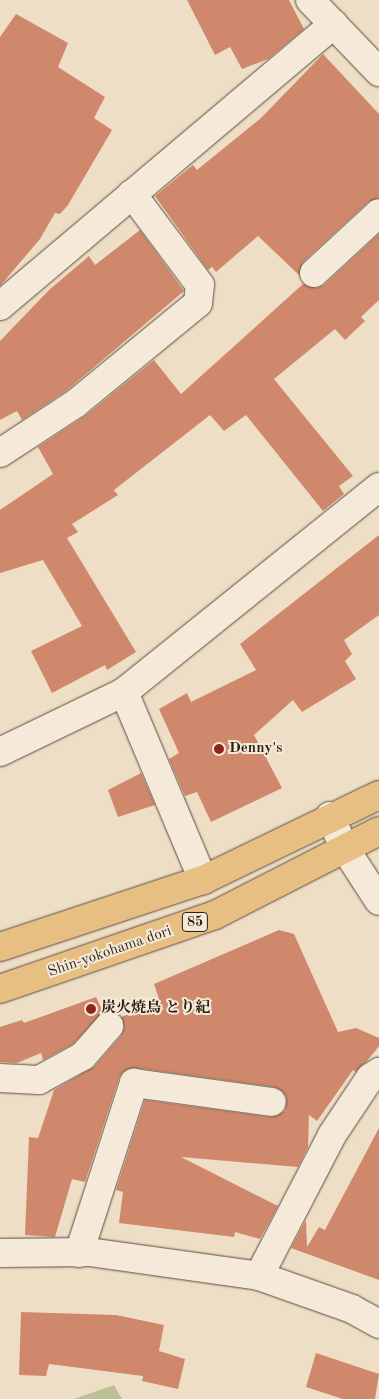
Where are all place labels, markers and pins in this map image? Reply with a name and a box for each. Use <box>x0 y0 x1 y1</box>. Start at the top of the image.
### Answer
place label: Denny's <box>229 740 282 758</box>
marker: Denny's <box>213 743 225 755</box>
place label: 炭火焼鳥 とり紀 <box>101 1000 210 1018</box>
marker: 炭火焼鳥 とり紀 <box>85 1003 97 1015</box>

